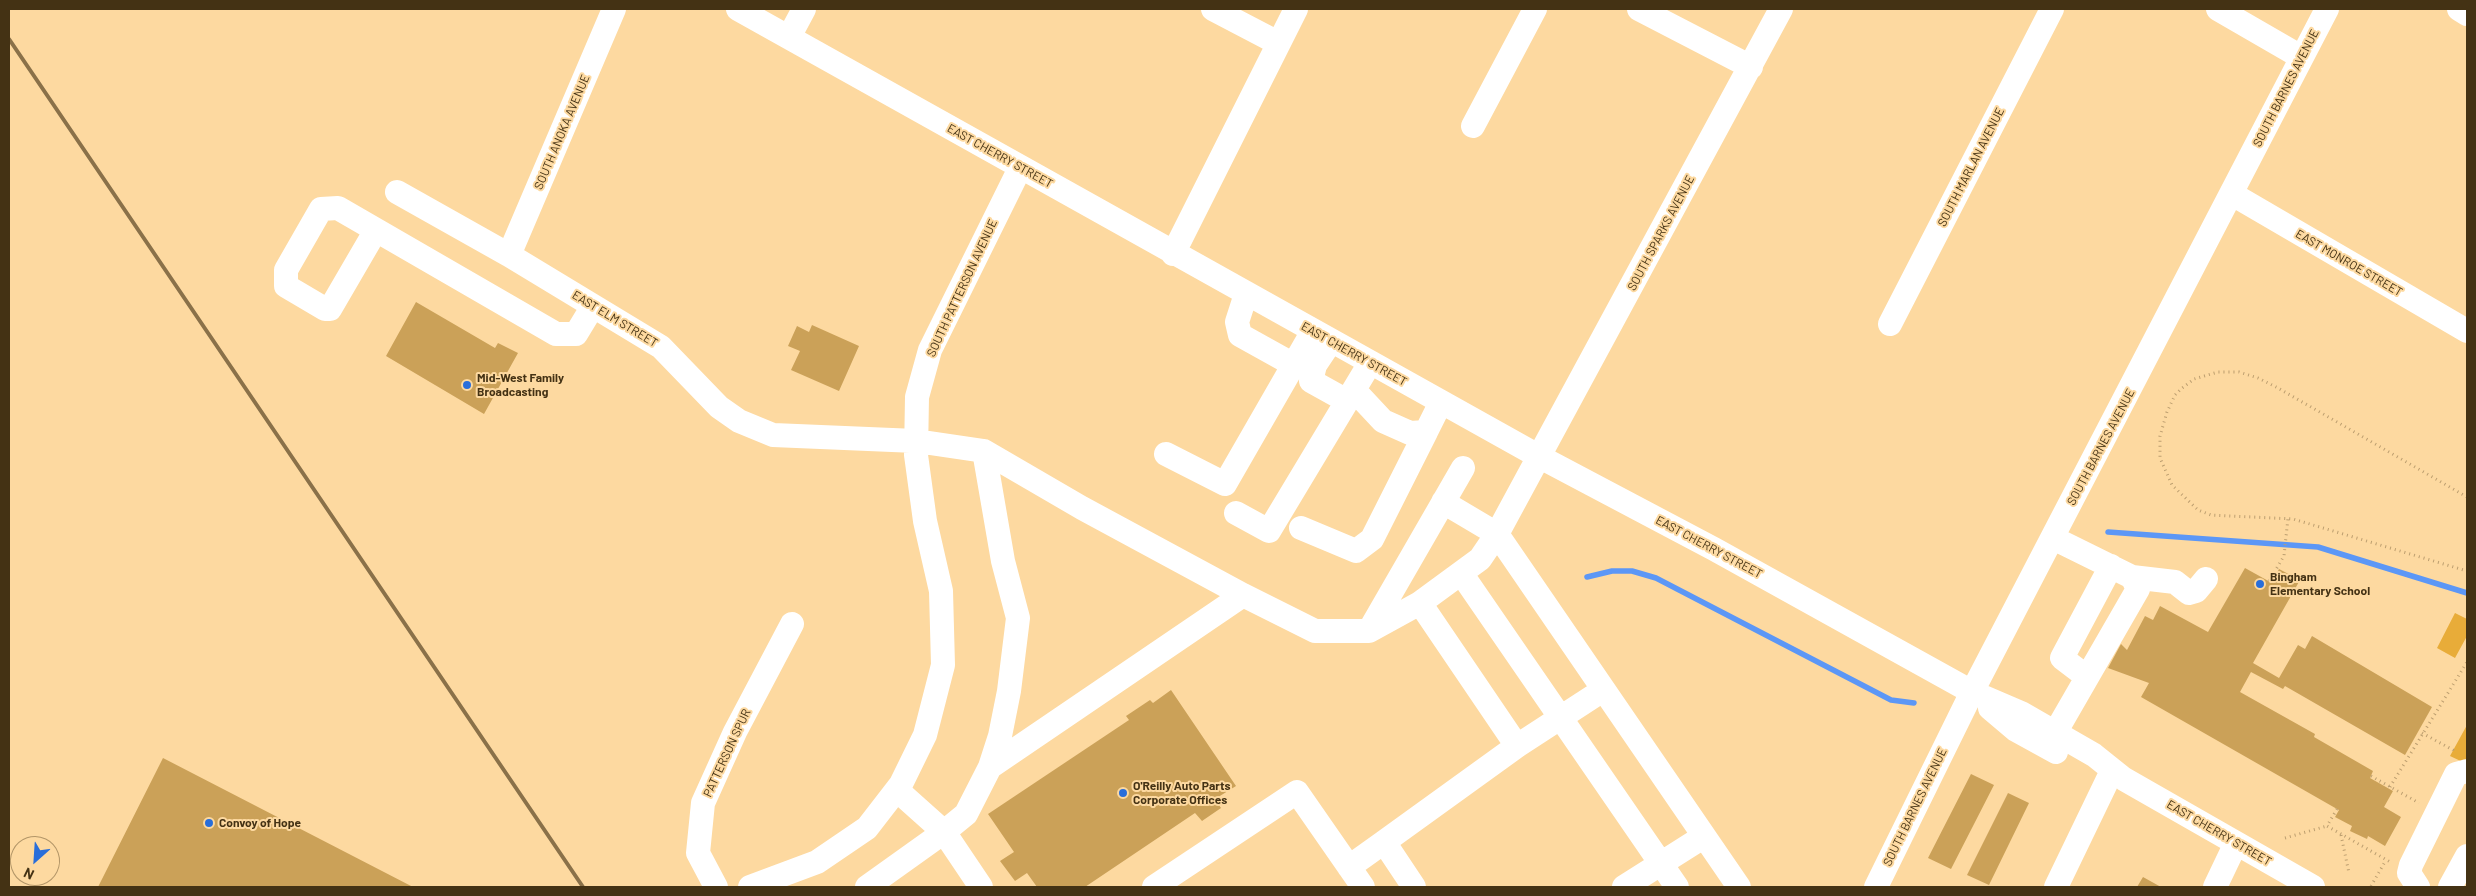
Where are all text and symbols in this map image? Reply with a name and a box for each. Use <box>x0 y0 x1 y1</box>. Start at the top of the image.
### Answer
street label: SOUTH BARNES AVENUE <box>2250 27 2322 149</box>
street label: SOUTH ANOKA AVENUE <box>531 72 593 192</box>
street label: SOUTH MARLAN AVENUE <box>1935 105 2007 229</box>
street label: EAST CHERRY STREET <box>945 121 1055 191</box>
street label: SOUTH SPARKS AVENUE <box>1624 173 1698 293</box>
street label: SOUTH PATTERSON AVENUE <box>924 217 1000 359</box>
street label: EAST MONROE STREET <box>2293 227 2405 299</box>
street label: EAST ELM STREET <box>570 288 660 350</box>
street label: EAST CHERRY STREET <box>1299 319 1409 389</box>
place label: Mid-West Family Broadcasting <box>477 371 564 399</box>
marker: Mid-West Family Broadcasting <box>461 379 473 391</box>
street label: SOUTH BARNES AVENUE <box>2064 386 2138 508</box>
street label: EAST CHERRY STREET <box>1653 513 1765 581</box>
place label: Bingham Elementary School <box>2270 570 2370 598</box>
marker: Bingham Elementary School <box>2254 578 2266 590</box>
street label: PATTERSON SPUR <box>700 707 754 799</box>
street label: SOUTH BARNES AVENUE <box>1880 745 1950 869</box>
place label: O'Reilly Auto Parts Corporate Offices <box>1133 779 1230 807</box>
marker: O'Reilly Auto Parts Corporate Offices <box>1117 787 1129 799</box>
street label: EAST CHERRY STREET <box>2164 797 2274 869</box>
place label: Convoy of Hope <box>219 816 301 830</box>
marker: Convoy of Hope <box>203 817 215 829</box>
north arrow <box>10 836 60 886</box>
text: N <box>21 864 37 884</box>

